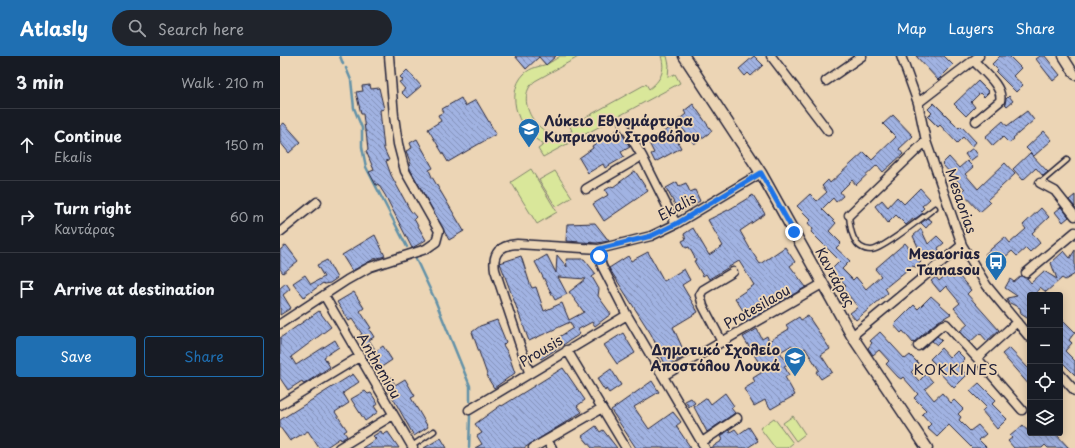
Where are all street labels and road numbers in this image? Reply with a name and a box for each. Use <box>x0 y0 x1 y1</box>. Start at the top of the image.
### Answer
street label: Mesaorias <box>941 166 982 236</box>
street label: Ekalis <box>654 187 700 226</box>
street label: Καντάρας <box>810 243 861 311</box>
street label: Protesilaou <box>720 279 794 334</box>
street label: Anthemiou <box>352 329 407 403</box>
street label: Prousis <box>515 329 566 372</box>

